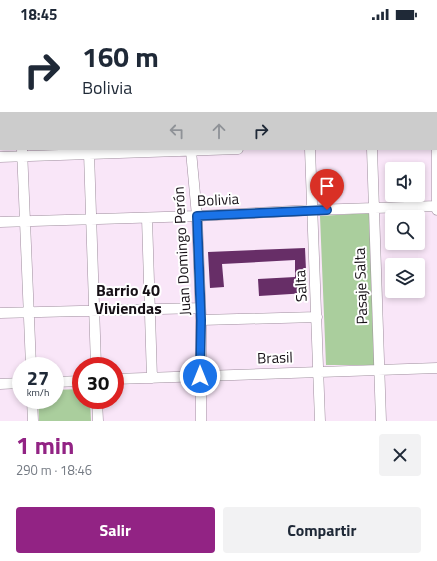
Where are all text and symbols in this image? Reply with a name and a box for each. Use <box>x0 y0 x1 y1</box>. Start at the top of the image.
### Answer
text: 18:45 <box>20 3 57 26</box>
text: 160 m <box>82 35 159 78</box>
icon: right <box>16 44 68 96</box>
text: Bolivia <box>82 74 132 101</box>
icon: left <box>166 120 188 142</box>
icon: ahead <box>208 120 230 142</box>
icon: right <box>250 120 272 142</box>
map controls <box>385 162 425 298</box>
button: sound <box>385 162 425 202</box>
pin <box>310 169 344 210</box>
icon: arrive <box>316 175 338 197</box>
street label: Juan Domingo Perón <box>167 186 196 316</box>
street label: Bolivia <box>196 187 240 212</box>
button: search <box>385 210 425 250</box>
street label: Pasaje Salta <box>348 247 373 325</box>
button: layers <box>385 258 425 298</box>
street label: Salta <box>288 269 313 303</box>
district label: Barrio 40 Viviendas <box>94 278 162 320</box>
street label: Brasil <box>257 345 293 370</box>
position arrow <box>179 355 221 397</box>
speed limit sign: 30 <box>72 357 124 409</box>
text: 27 <box>27 362 49 393</box>
text: km/h <box>27 385 49 400</box>
text: 1 min <box>16 427 74 463</box>
button: close <box>379 434 421 476</box>
text: 290 m · 18:46 <box>16 460 92 480</box>
button: Salir <box>16 507 215 553</box>
button: Compartir <box>223 507 421 553</box>

